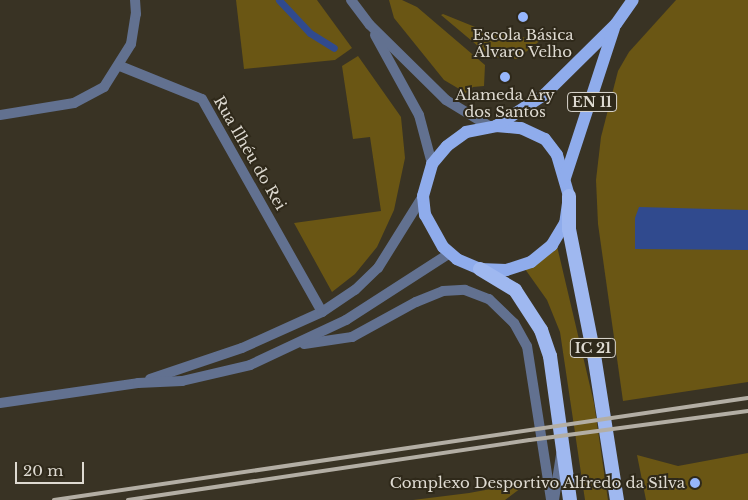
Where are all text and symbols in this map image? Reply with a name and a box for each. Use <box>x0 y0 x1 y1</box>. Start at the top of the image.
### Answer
marker: Escola Básica Álvaro Velho <box>517 11 529 23</box>
place label: Escola Básica Álvaro Velho <box>472 25 574 60</box>
marker: Alameda Ary dos Santos <box>499 71 511 83</box>
place label: Alameda Ary dos Santos <box>455 85 555 120</box>
road number: EN 11 <box>567 90 617 114</box>
street label: Rua Ilhéu do Rei <box>210 93 290 213</box>
road number: IC 21 <box>569 336 617 359</box>
scale bar <box>18 452 86 484</box>
text: 20 m <box>23 461 63 480</box>
place label: Complexo Desportivo Alfredo da Silva <box>389 474 685 492</box>
marker: Complexo Desportivo Alfredo da Silva <box>689 477 701 489</box>

